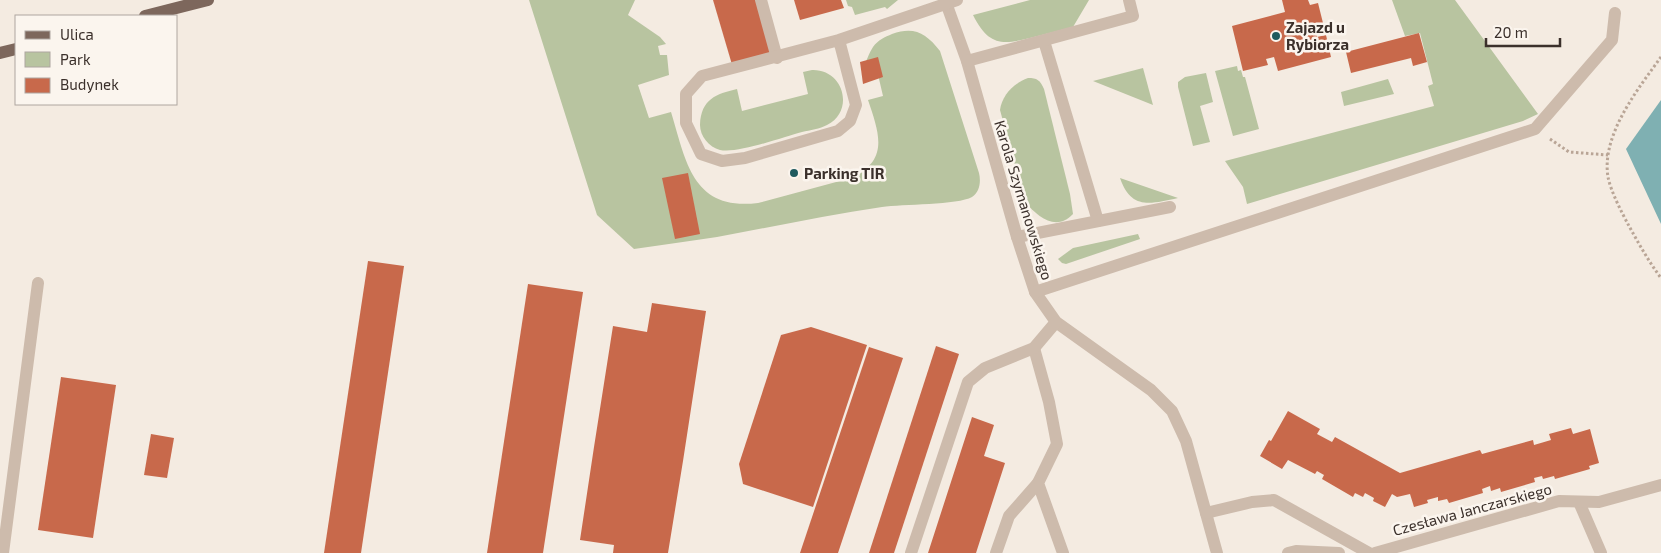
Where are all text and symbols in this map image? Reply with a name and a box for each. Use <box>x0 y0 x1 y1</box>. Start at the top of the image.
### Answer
legend <box>15 15 178 105</box>
scale bar <box>1486 15 1560 47</box>
place label: Zajazd u Rybiorza <box>1286 18 1349 54</box>
text: 20 m <box>1494 23 1528 41</box>
text: Ulica <box>60 25 94 43</box>
marker: Zajazd u Rybiorza <box>1270 30 1282 42</box>
text: Park <box>60 50 91 68</box>
text: Budynek <box>60 75 119 93</box>
street label: Karola Szymanowskiego <box>991 118 1057 282</box>
place label: Parking TIR <box>804 164 885 182</box>
marker: Parking TIR <box>788 167 800 179</box>
street label: Czesława Janczarskiego <box>1391 479 1553 539</box>

